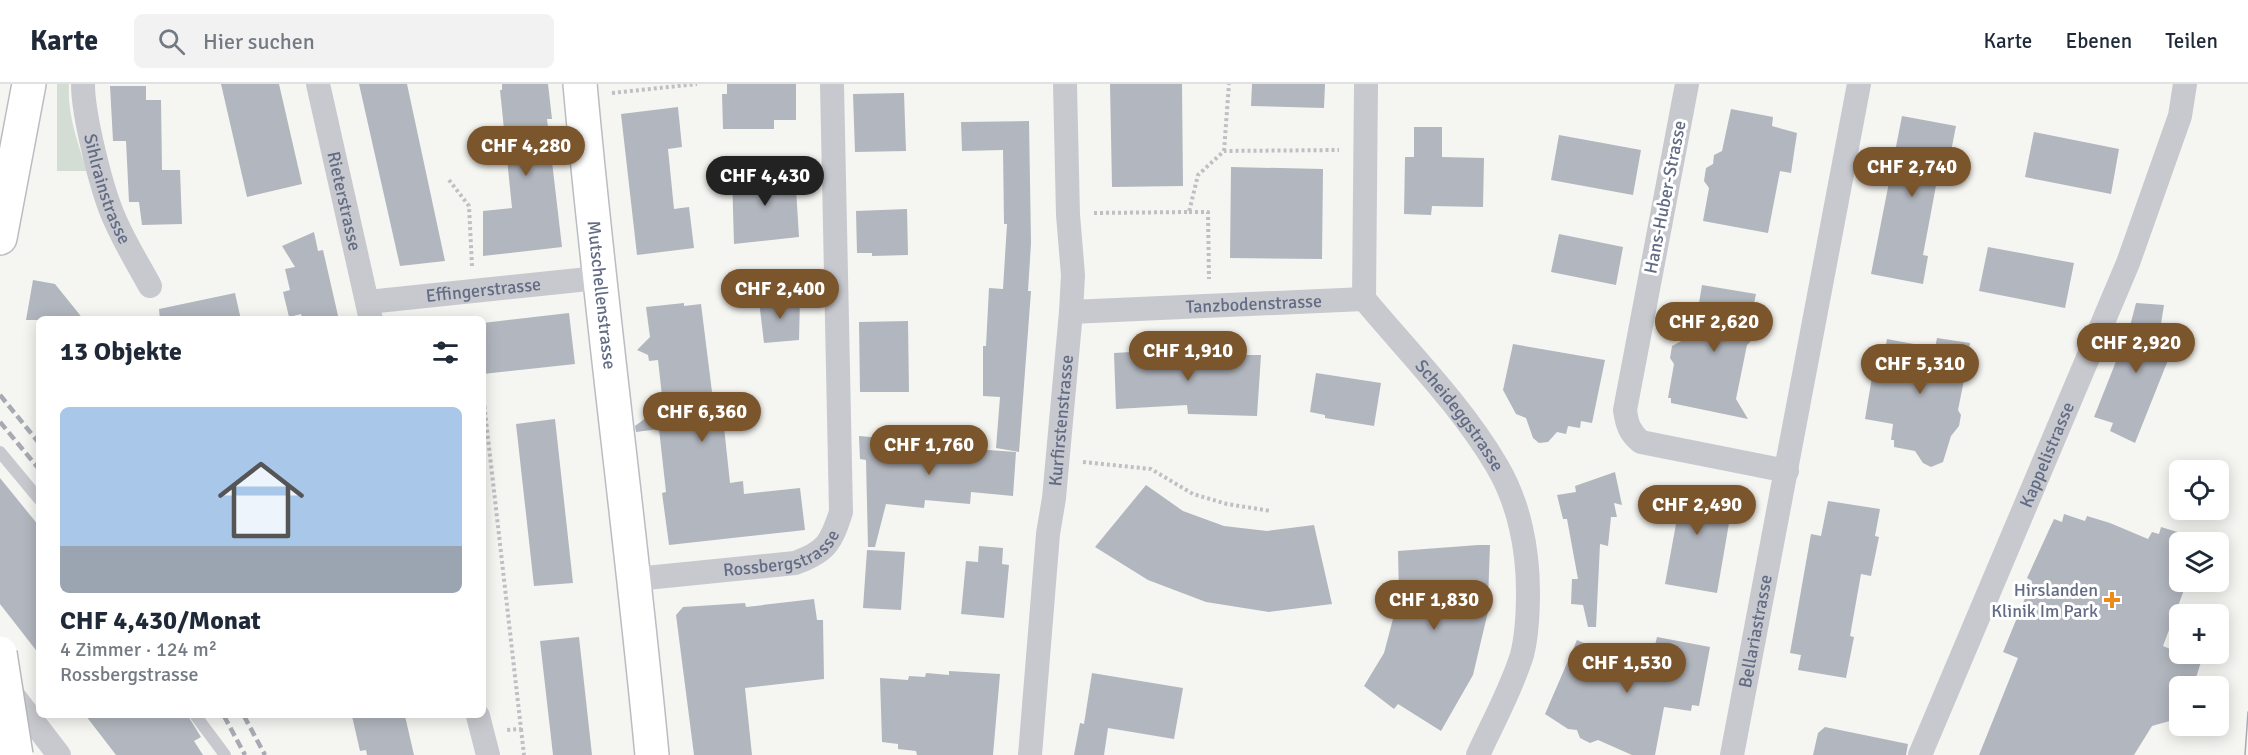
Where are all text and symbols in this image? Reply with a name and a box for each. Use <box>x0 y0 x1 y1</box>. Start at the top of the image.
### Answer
search box <box>134 14 554 68</box>
text: Karte <box>30 24 98 58</box>
icon: search <box>155 25 188 58</box>
text: Hier suchen <box>203 28 315 55</box>
text: Karte <box>1983 28 2032 54</box>
text: Ebenen <box>2065 28 2132 54</box>
text: Teilen <box>2165 28 2218 54</box>
street label: Hans-Huber-Strasse <box>1639 119 1691 275</box>
pin: CHF 4,280 <box>457 126 595 177</box>
street label: Sihlrainstrasse <box>79 132 136 248</box>
text: CHF 4,280 <box>481 133 571 158</box>
pin: CHF 2,740 <box>1843 147 1981 198</box>
street label: Rieterstrasse <box>322 149 366 253</box>
text: CHF 2,740 <box>1867 154 1957 179</box>
pin: CHF 4,430 <box>696 156 834 207</box>
text: CHF 4,430 <box>720 163 810 188</box>
street label: Mutschellenstrasse <box>582 219 621 370</box>
pin: CHF 2,400 <box>711 269 849 320</box>
street label: Effingerstrasse <box>425 273 542 307</box>
text: CHF 2,400 <box>735 276 825 301</box>
street label: Tanzbodenstrasse <box>1185 290 1322 318</box>
pin: CHF 2,620 <box>1645 302 1783 353</box>
text: CHF 2,620 <box>1669 309 1759 334</box>
pin: CHF 2,920 <box>2067 323 2205 374</box>
text: CHF 2,920 <box>2091 330 2181 355</box>
pin: CHF 1,910 <box>1119 331 1257 382</box>
text: 13 Objekte <box>60 336 182 368</box>
icon: filters <box>429 336 462 369</box>
text: CHF 1,910 <box>1143 338 1233 363</box>
pin: CHF 5,310 <box>1851 344 1989 395</box>
text: CHF 5,310 <box>1875 351 1965 376</box>
street label: Kurfirstenstrasse <box>1044 354 1078 487</box>
street label: Scheideggstrasse <box>1410 355 1509 475</box>
pin: CHF 6,360 <box>633 392 771 443</box>
text: CHF 6,360 <box>657 399 747 424</box>
street label: Kappelistrasse <box>2015 399 2079 511</box>
pin: CHF 1,760 <box>860 425 998 476</box>
text: CHF 1,760 <box>884 432 974 457</box>
icon: home <box>207 446 315 554</box>
map controls <box>2169 460 2229 736</box>
button: locate <box>2169 460 2229 520</box>
pin: CHF 2,490 <box>1628 485 1766 536</box>
text: CHF 2,490 <box>1652 492 1742 517</box>
street label: Rossbergstrasse <box>722 526 844 581</box>
button: layers <box>2169 532 2229 592</box>
street label: Bellariastrasse <box>1734 573 1777 690</box>
place label: Hirslanden Klinik Im Park <box>1991 579 2098 622</box>
pin: CHF 1,830 <box>1365 580 1503 631</box>
text: CHF 1,830 <box>1389 587 1479 612</box>
marker: Hirslanden Klinik Im Park <box>2103 591 2121 609</box>
button: + <box>2169 604 2229 664</box>
text: CHF 4,430/Monat <box>60 605 261 637</box>
text: 4 Zimmer · 124 m² <box>60 637 217 662</box>
pin: CHF 1,530 <box>1558 643 1696 694</box>
text: CHF 1,530 <box>1582 650 1672 675</box>
text: Rossbergstrasse <box>60 662 199 687</box>
button: − <box>2169 676 2229 736</box>

